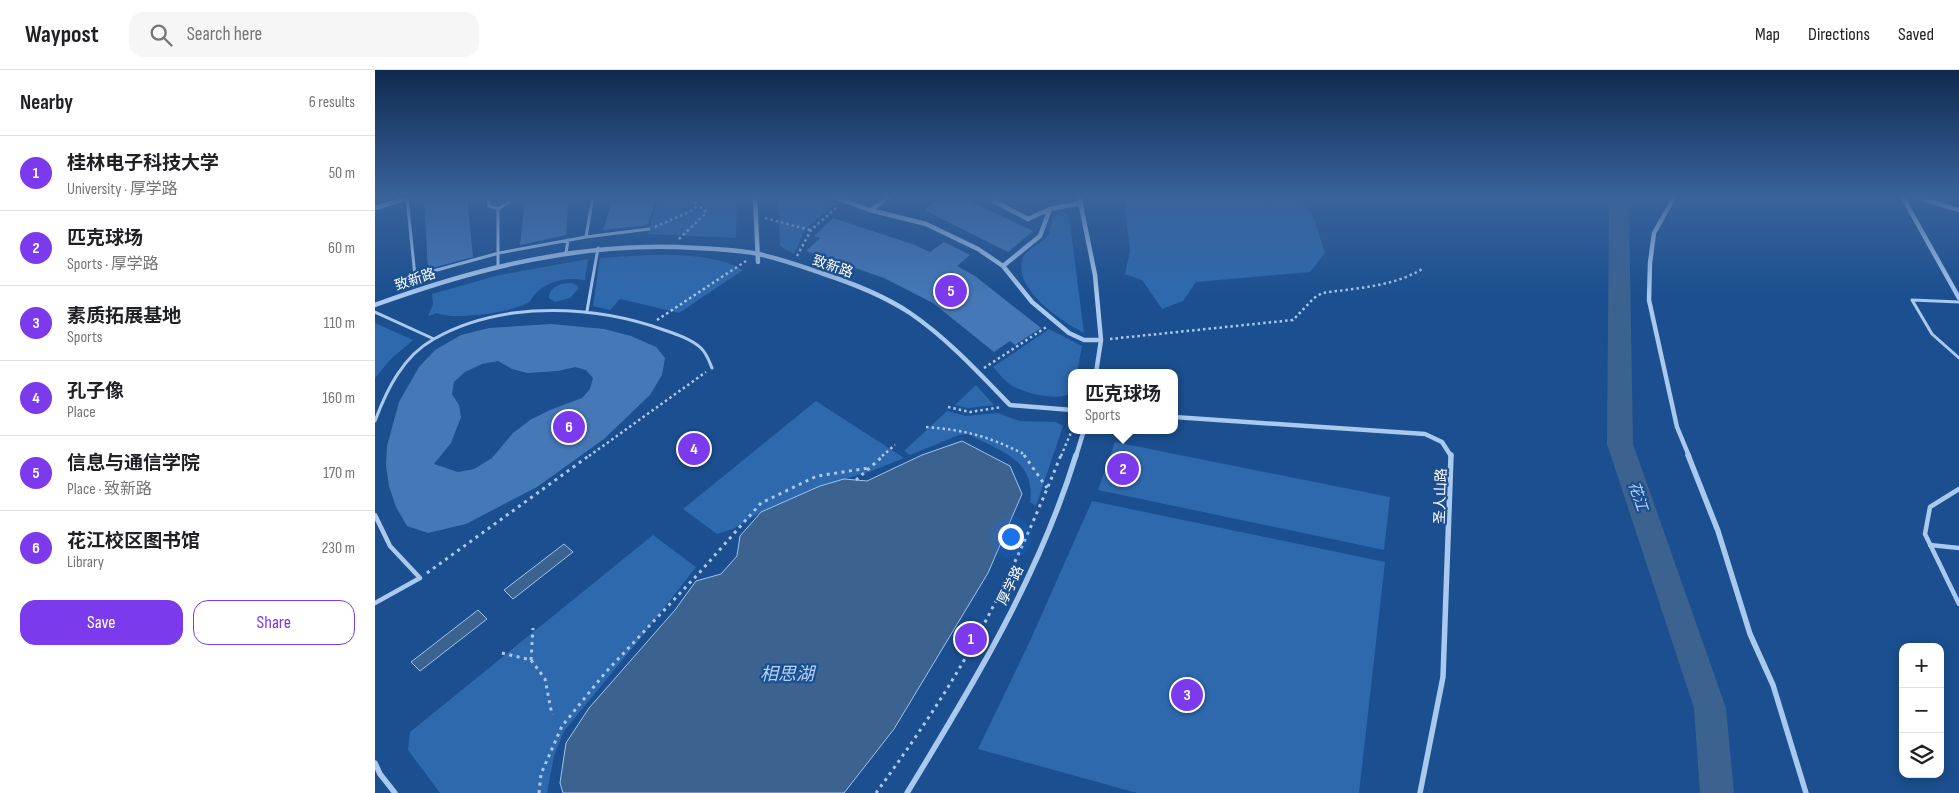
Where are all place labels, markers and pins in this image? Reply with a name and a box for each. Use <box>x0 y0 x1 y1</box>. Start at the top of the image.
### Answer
pin: 5 <box>935 272 967 310</box>
pin: 6 <box>553 408 585 446</box>
pin: 4 <box>678 430 710 468</box>
pin: 2 <box>1107 450 1139 488</box>
pin: 1 <box>955 620 987 658</box>
pin: 3 <box>1171 676 1203 714</box>

